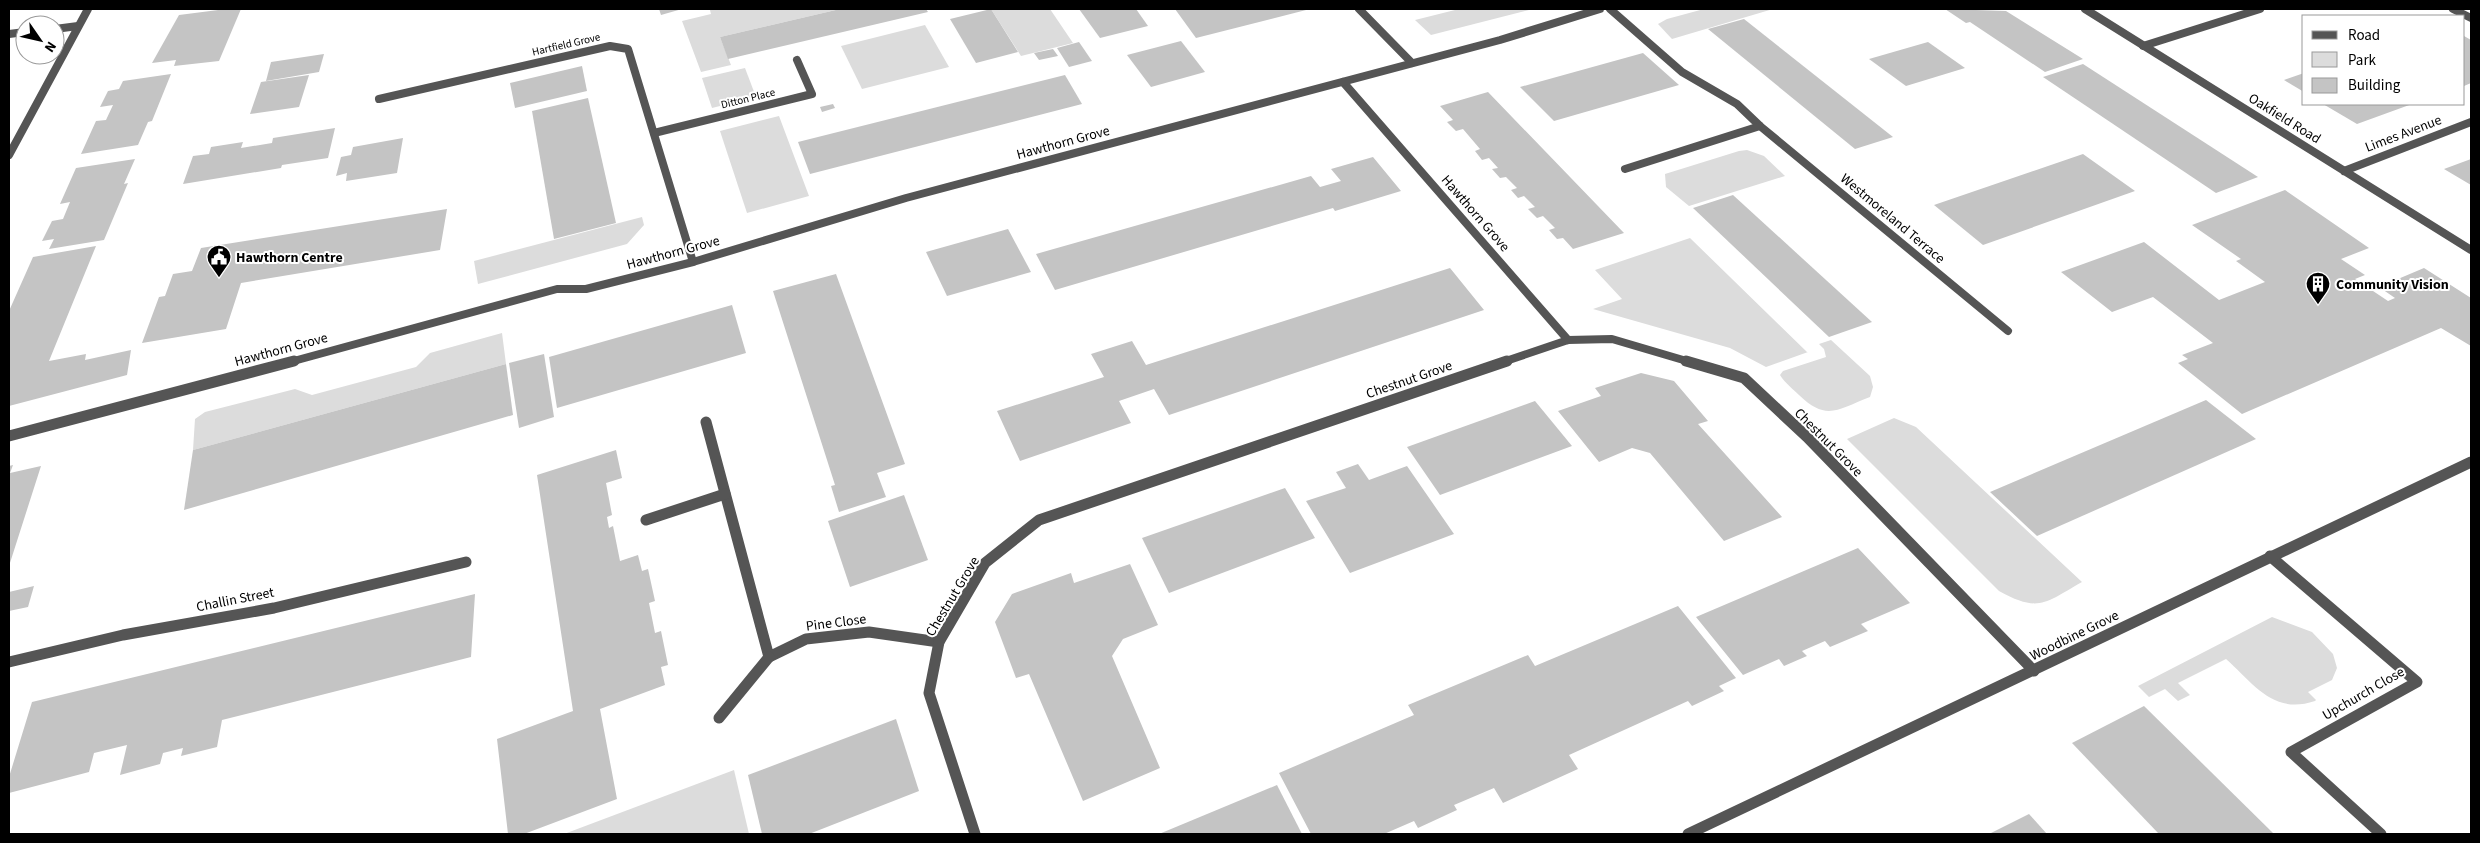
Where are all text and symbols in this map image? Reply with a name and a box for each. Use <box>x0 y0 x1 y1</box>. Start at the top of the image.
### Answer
north arrow <box>15 15 65 65</box>
legend <box>2302 15 2465 105</box>
text: Road <box>2348 25 2380 46</box>
street label: Hartfield Grove <box>531 29 602 60</box>
text: N <box>39 37 61 56</box>
text: Park <box>2348 50 2377 71</box>
text: Building <box>2348 75 2401 96</box>
street label: Ditton Place <box>719 84 777 112</box>
street label: Oakfield Road <box>2244 89 2325 149</box>
street label: Limes Avenue <box>2362 110 2445 158</box>
street label: Hawthorn Grove <box>1014 121 1112 165</box>
street label: Westmoreland Terrace <box>1836 169 1949 269</box>
street label: Hawthorn Grove <box>1436 171 1514 256</box>
street label: Hawthorn Grove <box>624 231 722 275</box>
public building icon: Hawthorn Centre <box>206 244 232 278</box>
place label: Hawthorn Centre <box>236 248 343 268</box>
building icon: Community Vision <box>2305 271 2331 305</box>
place label: Community Vision <box>2336 275 2449 295</box>
street label: Hawthorn Grove <box>232 328 330 372</box>
street label: Chestnut Grove <box>1364 356 1455 404</box>
street label: Chestnut Grove <box>1789 404 1867 482</box>
street label: Chestnut Grove <box>921 553 985 640</box>
street label: Challin Street <box>195 583 276 617</box>
street label: Woodbine Grove <box>2027 606 2122 666</box>
street label: Pine Close <box>805 609 868 637</box>
street label: Upchurch Close <box>2319 662 2408 725</box>

